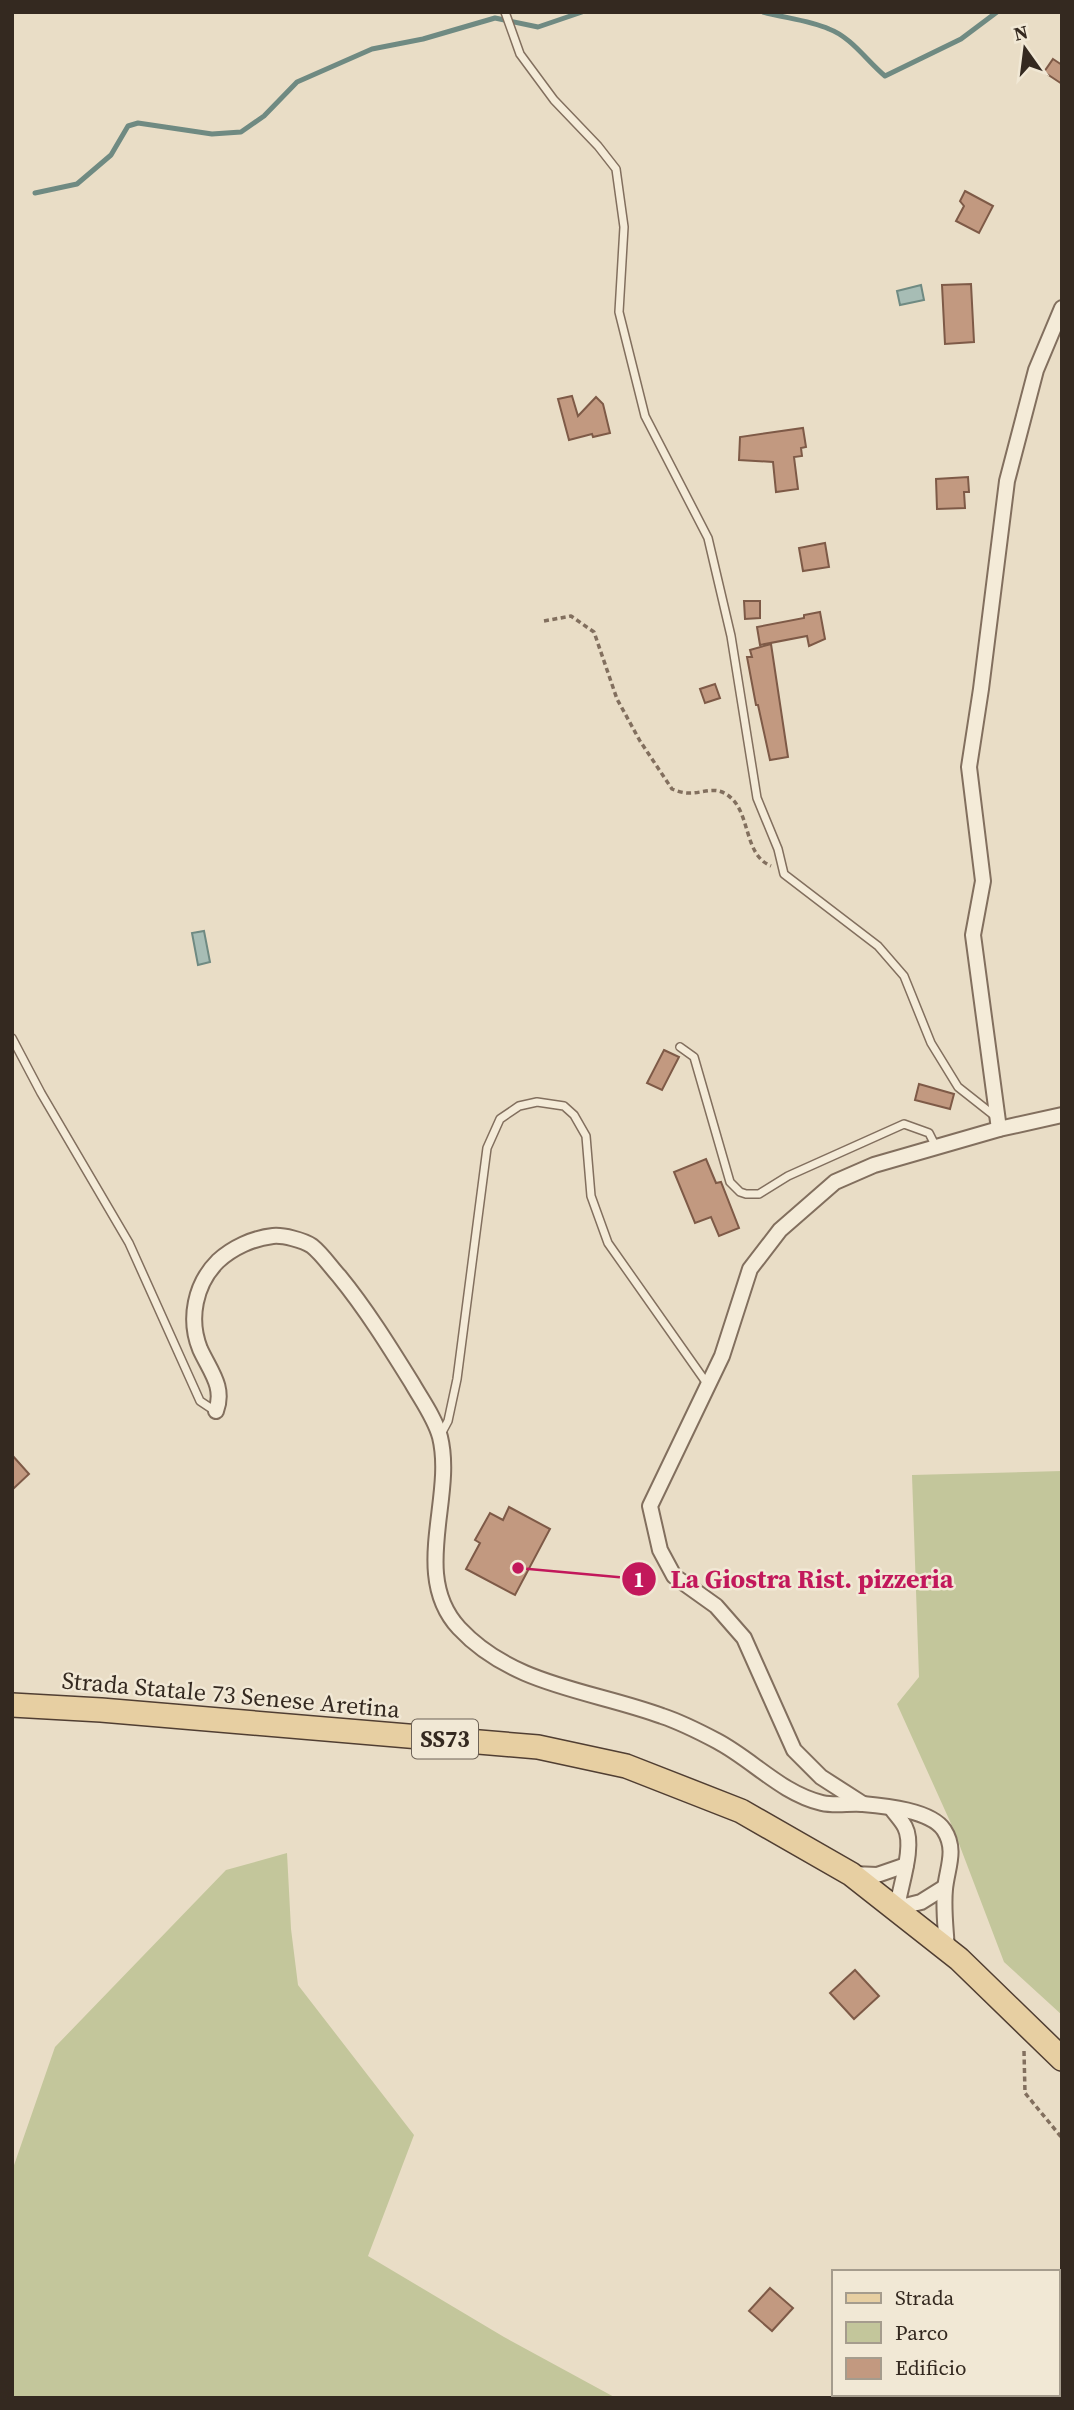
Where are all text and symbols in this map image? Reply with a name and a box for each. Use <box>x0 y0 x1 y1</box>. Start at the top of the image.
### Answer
north arrow <box>990 14 1060 84</box>
text: N <box>1011 18 1031 47</box>
callout: La Giostra Rist. pizzeria <box>622 1556 968 1603</box>
text: La Giostra Rist. pizzeria <box>670 1561 954 1597</box>
text: 1 <box>633 1565 645 1594</box>
street label: Strada Statale 73 Senese Aretina <box>61 1663 402 1726</box>
road number: SS73 <box>412 1720 478 1758</box>
legend <box>832 2270 1060 2396</box>
text: Strada <box>895 2283 954 2312</box>
text: Parco <box>895 2318 948 2347</box>
text: Edificio <box>895 2353 967 2382</box>

